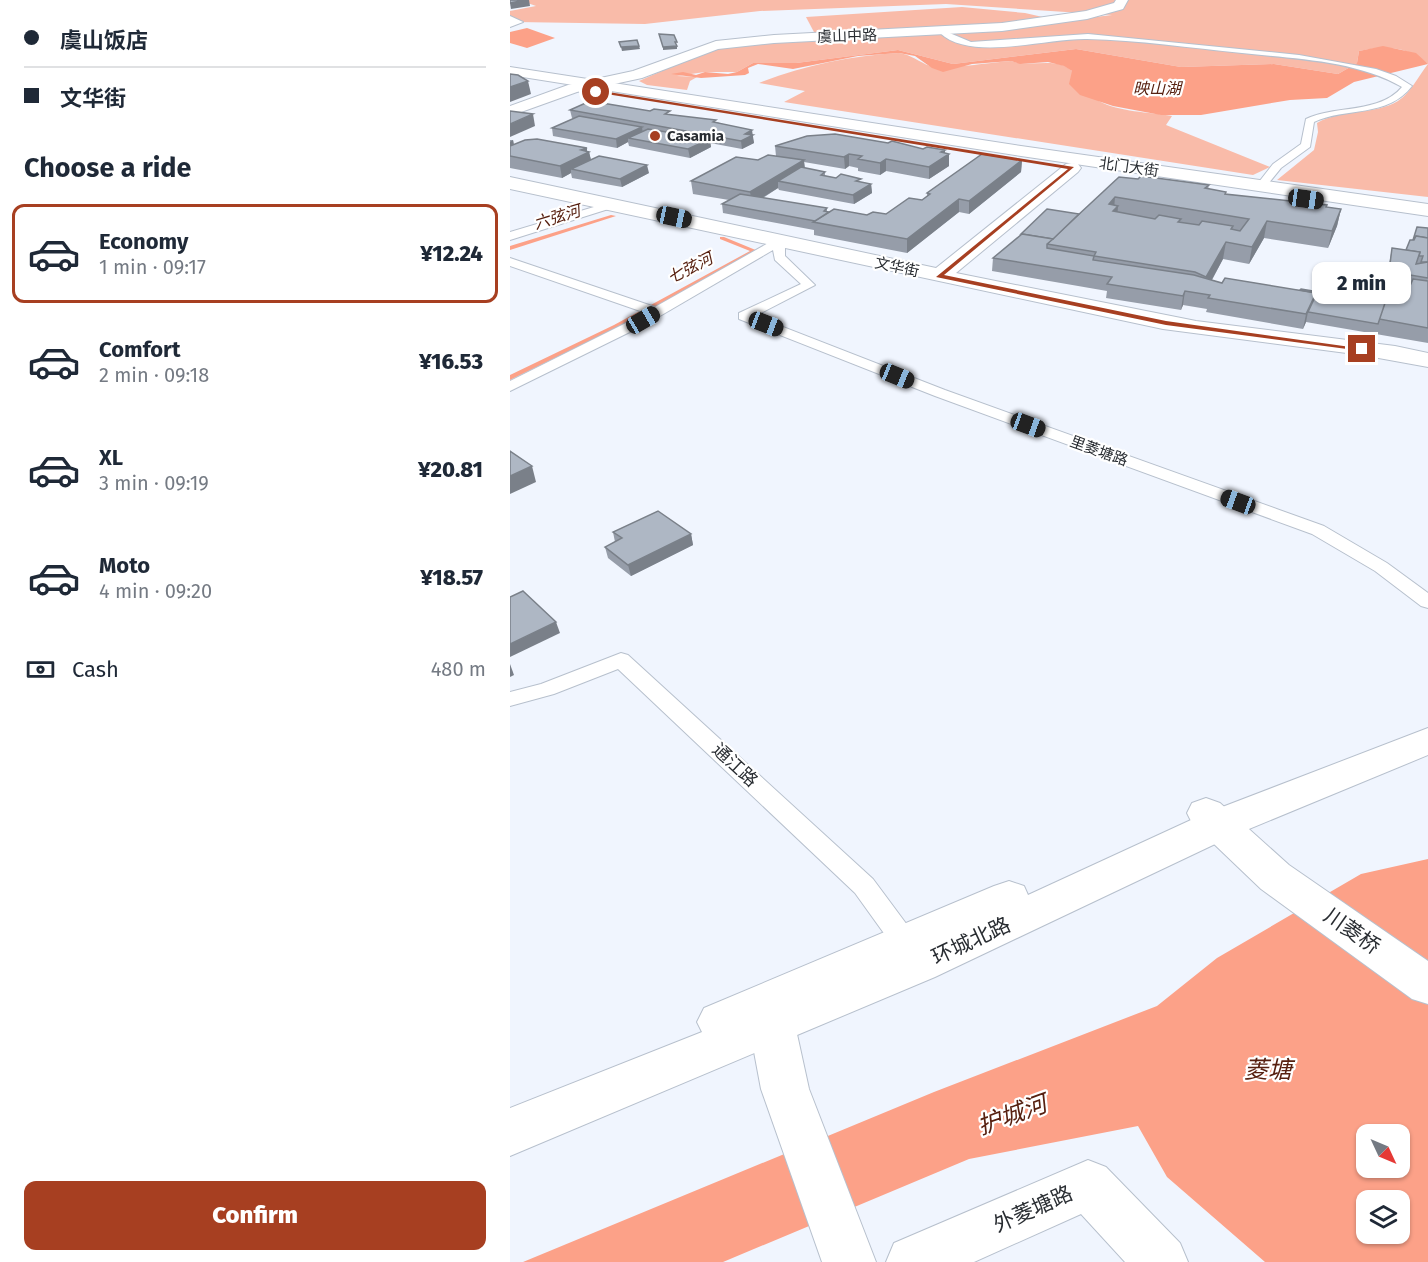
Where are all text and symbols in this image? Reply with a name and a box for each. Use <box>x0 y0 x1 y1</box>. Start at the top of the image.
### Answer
street label: 虞山中路 <box>817 26 877 46</box>
text: 虞山饭店 <box>60 27 148 54</box>
route start <box>582 78 609 105</box>
water label: 映山湖 <box>1133 79 1184 98</box>
text: 文华街 <box>60 85 126 112</box>
place label: Casamia <box>667 127 724 145</box>
marker: Casamia <box>648 129 662 143</box>
text: Choose a ride <box>24 152 191 184</box>
street label: 北门大街 <box>1098 154 1160 180</box>
car <box>1287 188 1325 210</box>
water label: 六弦河 <box>531 200 586 233</box>
car <box>655 204 693 230</box>
icon: car <box>27 227 81 281</box>
text: Economy <box>99 228 188 255</box>
text: ¥12.24 <box>420 240 483 267</box>
water label: 七弦河 <box>664 247 718 287</box>
street label: 文华街 <box>873 254 921 280</box>
text: 1 min · 09:17 <box>99 255 206 279</box>
callout: 2 min <box>1312 262 1412 304</box>
text: 2 min <box>1337 271 1386 295</box>
car <box>623 303 663 337</box>
car <box>746 309 786 339</box>
icon: car <box>27 335 81 389</box>
route end <box>1348 335 1375 362</box>
text: Comfort <box>99 336 180 363</box>
text: ¥16.53 <box>419 348 483 375</box>
car <box>877 361 917 391</box>
text: 2 min · 09:18 <box>99 363 209 387</box>
car <box>1008 410 1048 440</box>
street label: 里菱塘路 <box>1068 432 1130 470</box>
icon: car <box>27 443 81 497</box>
text: XL <box>99 444 123 471</box>
text: ¥20.81 <box>418 456 483 483</box>
text: 3 min · 09:19 <box>99 471 209 495</box>
car <box>1218 487 1258 517</box>
icon: car <box>27 551 81 605</box>
text: Moto <box>99 552 150 579</box>
text: ¥18.57 <box>420 564 483 591</box>
text: 4 min · 09:20 <box>99 579 212 603</box>
icon: cash <box>24 653 57 686</box>
text: Cash <box>72 656 119 683</box>
text: 480 m <box>431 657 486 681</box>
street label: 通江路 <box>708 739 762 791</box>
street label: 川菱桥 <box>1319 902 1385 960</box>
street label: 环城北路 <box>927 911 1015 971</box>
water label: 菱塘 <box>1244 1056 1296 1084</box>
water label: 护城河 <box>973 1088 1054 1140</box>
north arrow <box>1356 1124 1410 1178</box>
map controls <box>1356 1124 1410 1244</box>
street label: 外菱塘路 <box>989 1180 1077 1238</box>
button: Confirm <box>24 1181 486 1250</box>
button: layers <box>1356 1190 1410 1244</box>

